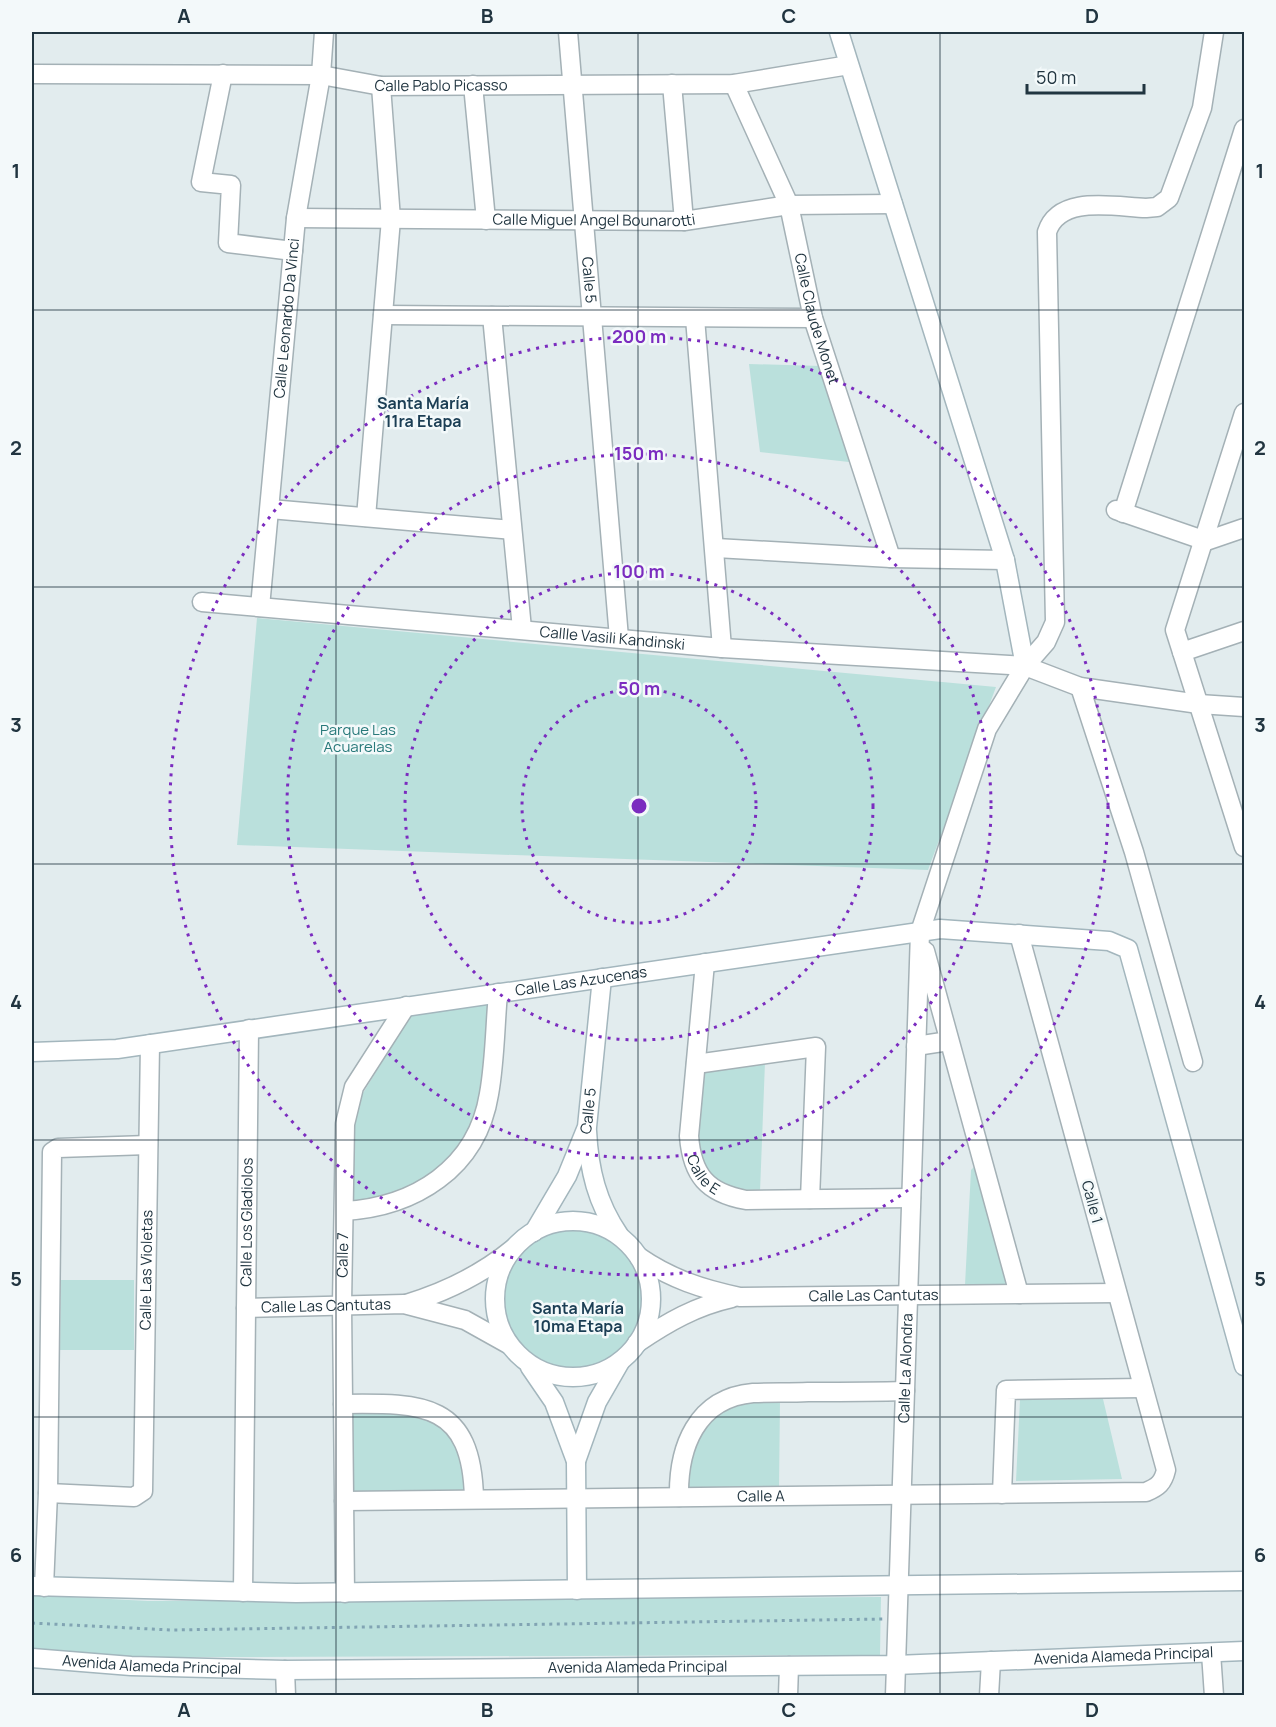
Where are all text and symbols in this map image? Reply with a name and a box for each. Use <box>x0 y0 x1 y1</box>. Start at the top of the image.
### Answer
text: A <box>177 2 191 29</box>
text: B <box>481 2 494 29</box>
text: C <box>782 2 796 29</box>
text: D <box>1085 2 1099 29</box>
scale bar <box>1027 57 1144 95</box>
text: 50 m <box>1036 65 1076 89</box>
street label: Calle Pablo Picasso <box>373 74 508 97</box>
text: 1 <box>12 157 20 184</box>
text: 1 <box>1256 157 1264 184</box>
street label: Calle Miguel Angel Bounarotti <box>493 208 697 231</box>
street label: Calle Leonardo Da Vinci <box>268 237 304 399</box>
street label: Calle Claude Monet <box>789 251 845 387</box>
street label: Calle 5 <box>577 256 602 304</box>
text: 200 m <box>612 324 666 348</box>
district label: Santa María 11ra Etapa <box>377 392 469 432</box>
text: 2 <box>10 434 22 461</box>
text: 2 <box>1254 434 1266 461</box>
text: 150 m <box>614 441 664 465</box>
text: 100 m <box>613 559 665 583</box>
street label: Callle Vasili Kandinski <box>539 621 686 655</box>
text: 50 m <box>618 676 660 700</box>
text: 3 <box>10 711 22 738</box>
text: 3 <box>1254 711 1266 738</box>
park label: Parque Las Acuarelas <box>320 719 396 757</box>
centre of rings <box>629 796 649 816</box>
street label: Calle Las Azucenas <box>514 961 648 1001</box>
text: 4 <box>10 988 22 1015</box>
text: 4 <box>1254 988 1266 1015</box>
street label: Calle 5 <box>574 1087 601 1137</box>
street label: Calle E <box>682 1152 724 1200</box>
street label: Calle Los Gladiolos <box>235 1157 258 1287</box>
street label: Calle 1 <box>1077 1178 1108 1226</box>
street label: Calle Las Violetas <box>135 1209 157 1330</box>
street label: Calle 7 <box>331 1232 353 1278</box>
text: 5 <box>10 1265 22 1292</box>
text: 5 <box>1254 1265 1266 1292</box>
street label: Calle Las Cantutas <box>809 1284 939 1306</box>
street label: Calle Las Cantutas <box>261 1293 391 1318</box>
district label: Santa María 10ma Etapa <box>532 1297 624 1337</box>
street label: Calle La Alondra <box>893 1313 918 1423</box>
street label: Calle A <box>737 1485 785 1507</box>
text: 6 <box>10 1541 22 1568</box>
text: 6 <box>1254 1541 1266 1568</box>
street label: Avenida Alameda Principal <box>1033 1641 1214 1669</box>
street label: Avenida Alameda Principal <box>61 1649 242 1679</box>
street label: Avenida Alameda Principal <box>548 1655 728 1678</box>
text: A <box>177 1696 191 1723</box>
text: B <box>481 1696 494 1723</box>
text: C <box>782 1696 796 1723</box>
text: D <box>1085 1696 1099 1723</box>

